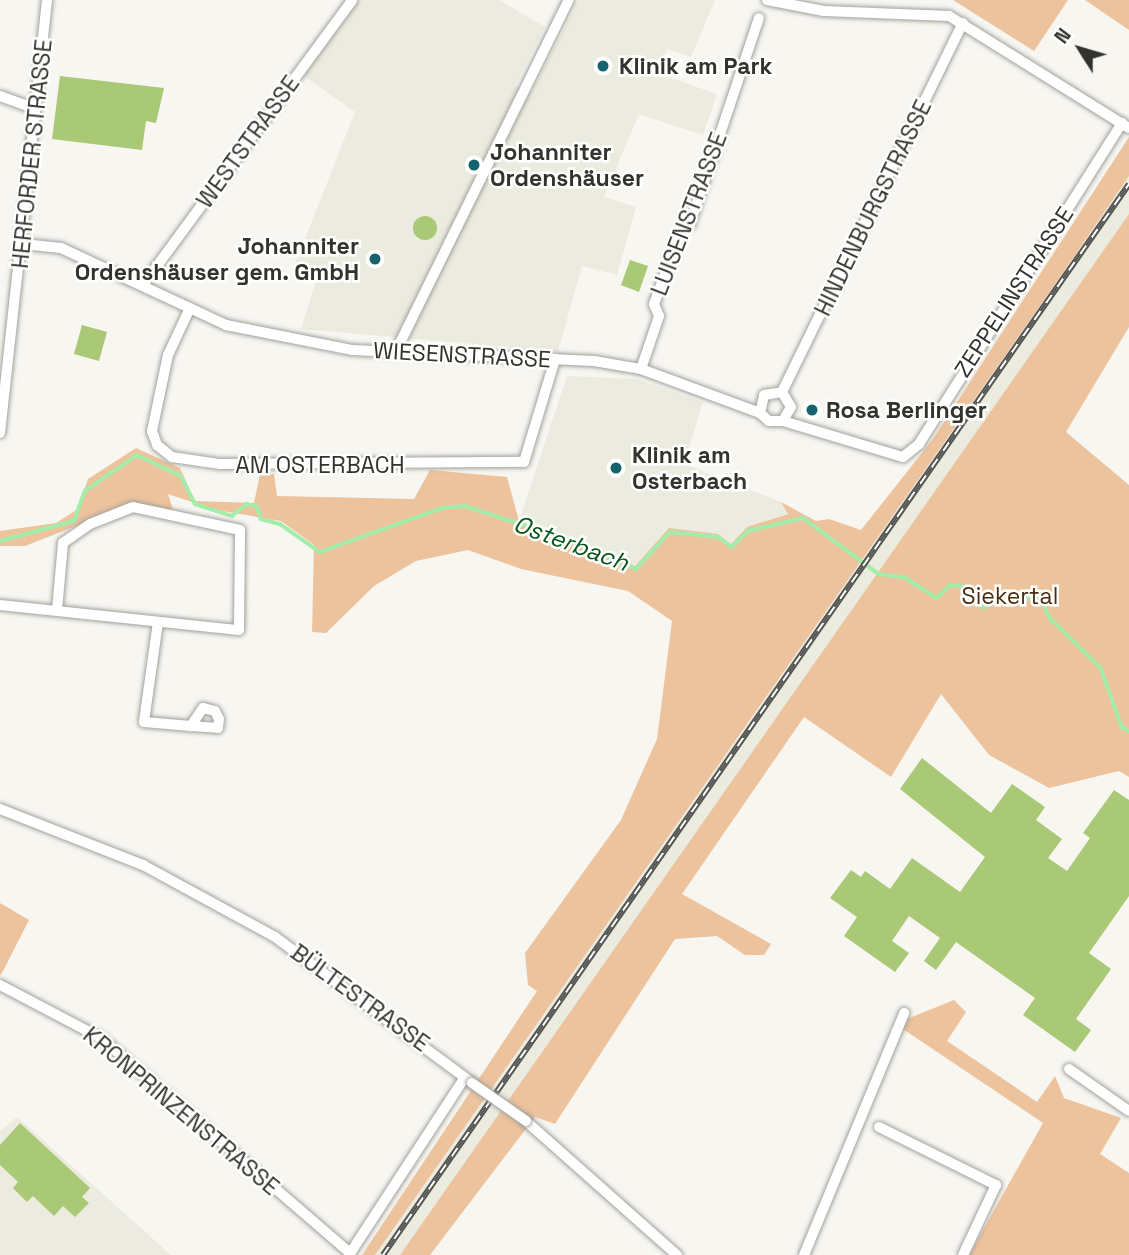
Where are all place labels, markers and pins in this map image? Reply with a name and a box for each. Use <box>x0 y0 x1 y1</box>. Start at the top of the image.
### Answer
place label: Klinik am Park <box>619 52 773 80</box>
marker: Klinik am Park <box>593 56 613 76</box>
place label: Johanniter Ordenshäuser <box>490 138 644 192</box>
marker: Johanniter Ordenshäuser <box>464 155 484 175</box>
place label: Johanniter Ordenshäuser gem. GmbH <box>74 232 359 286</box>
marker: Johanniter Ordenshäuser gem. GmbH <box>365 249 385 269</box>
place label: Rosa Berlinger <box>826 396 987 424</box>
marker: Rosa Berlinger <box>804 402 820 418</box>
place label: Klinik am Osterbach <box>632 441 747 495</box>
marker: Klinik am Osterbach <box>606 458 626 478</box>

